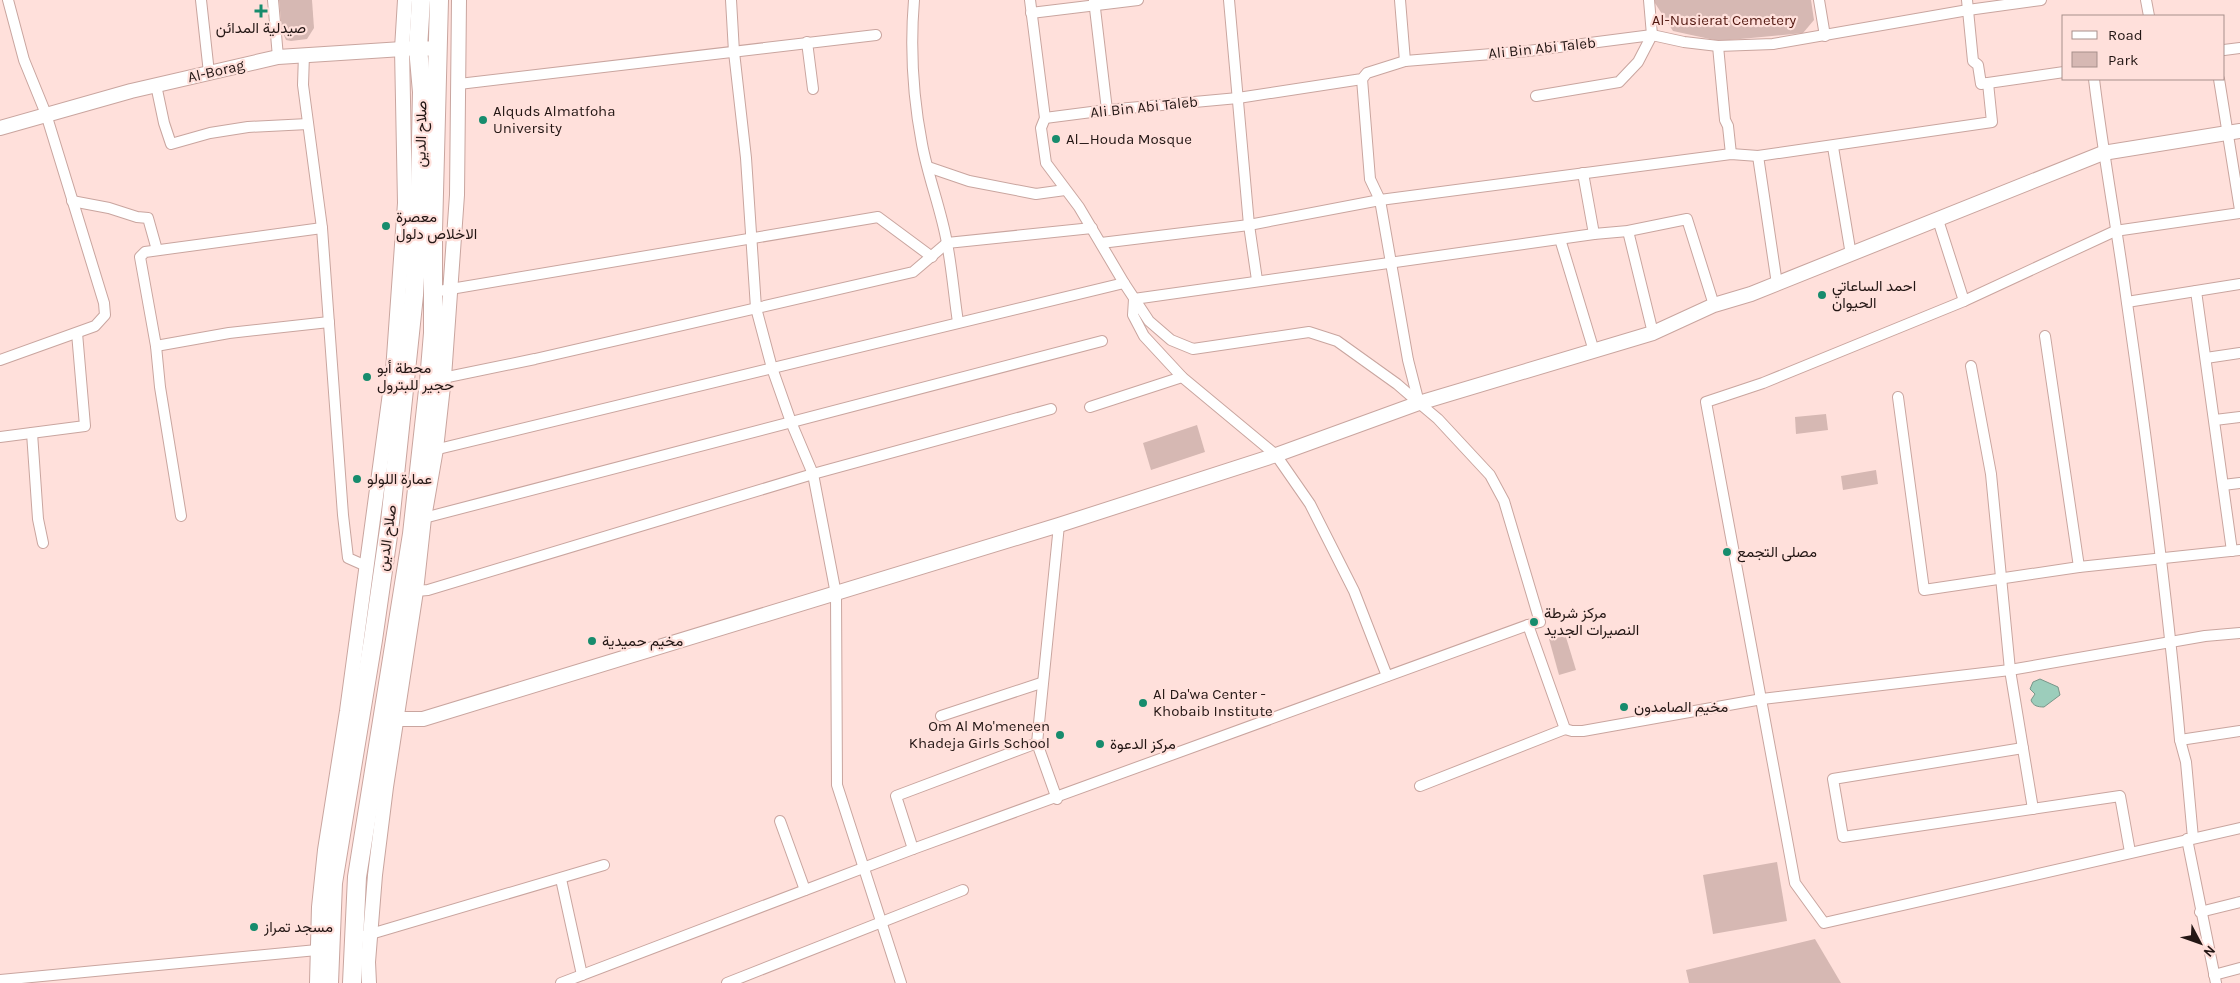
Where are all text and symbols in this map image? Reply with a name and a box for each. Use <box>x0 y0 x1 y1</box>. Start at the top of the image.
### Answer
marker: صيدلية المدائن <box>255 5 267 17</box>
park label: Al-Nusierat Cemetery <box>1652 11 1796 29</box>
legend <box>2062 15 2225 80</box>
place label: صيدلية المدائن <box>216 19 306 38</box>
text: Road <box>2108 26 2143 44</box>
street label: Ali Bin Abi Taleb <box>1487 33 1597 63</box>
text: Park <box>2108 51 2138 69</box>
street label: Al-Borag <box>186 56 247 86</box>
street label: Ali Bin Abi Taleb <box>1089 92 1199 122</box>
street label: صلاح الدين <box>411 100 433 168</box>
place label: Alquds Almatfoha University <box>493 102 615 137</box>
marker: Alquds Almatfoha University <box>477 114 489 126</box>
place label: Al_Houda Mosque <box>1066 130 1192 148</box>
marker: Al_Houda Mosque <box>1050 133 1062 145</box>
place label: معصرة الاخلاص دلول <box>396 208 477 244</box>
marker: معصرة الاخلاص دلول <box>380 220 392 232</box>
place label: احمد الساعاتي الحيوان <box>1832 277 1916 312</box>
marker: احمد الساعاتي الحيوان <box>1816 289 1828 301</box>
place label: محطة أبو حجير للبترول <box>377 359 454 394</box>
marker: محطة أبو حجير للبترول <box>361 371 373 383</box>
place label: عمارة اللولو <box>367 470 432 488</box>
marker: عمارة اللولو <box>351 473 363 485</box>
street label: صلاح الدين <box>373 504 403 573</box>
place label: مصلى التجمع <box>1737 543 1817 563</box>
marker: مصلى التجمع <box>1721 546 1733 558</box>
place label: مركز شرطة النصيرات الجديد <box>1544 604 1639 639</box>
marker: مركز شرطة النصيرات الجديد <box>1528 616 1540 628</box>
place label: مخيم حميدية <box>602 632 683 651</box>
marker: مخيم حميدية <box>586 635 598 647</box>
place label: Al Da'wa Center - Khobaib Institute <box>1153 685 1273 720</box>
marker: Al Da'wa Center - Khobaib Institute <box>1137 697 1149 709</box>
place label: مخيم الصامدون <box>1634 698 1728 717</box>
marker: مخيم الصامدون <box>1618 701 1630 713</box>
place label: Om Al Mo'meneen Khadeja Girls School <box>909 717 1050 752</box>
marker: Om Al Mo'meneen Khadeja Girls School <box>1054 729 1066 741</box>
place label: مركز الدعوة <box>1110 735 1176 753</box>
marker: مركز الدعوة <box>1094 738 1106 750</box>
place label: مسجد تمراز <box>263 918 333 936</box>
north arrow <box>2175 918 2225 968</box>
marker: مسجد تمراز <box>248 921 260 933</box>
text: N <box>2200 942 2219 961</box>

